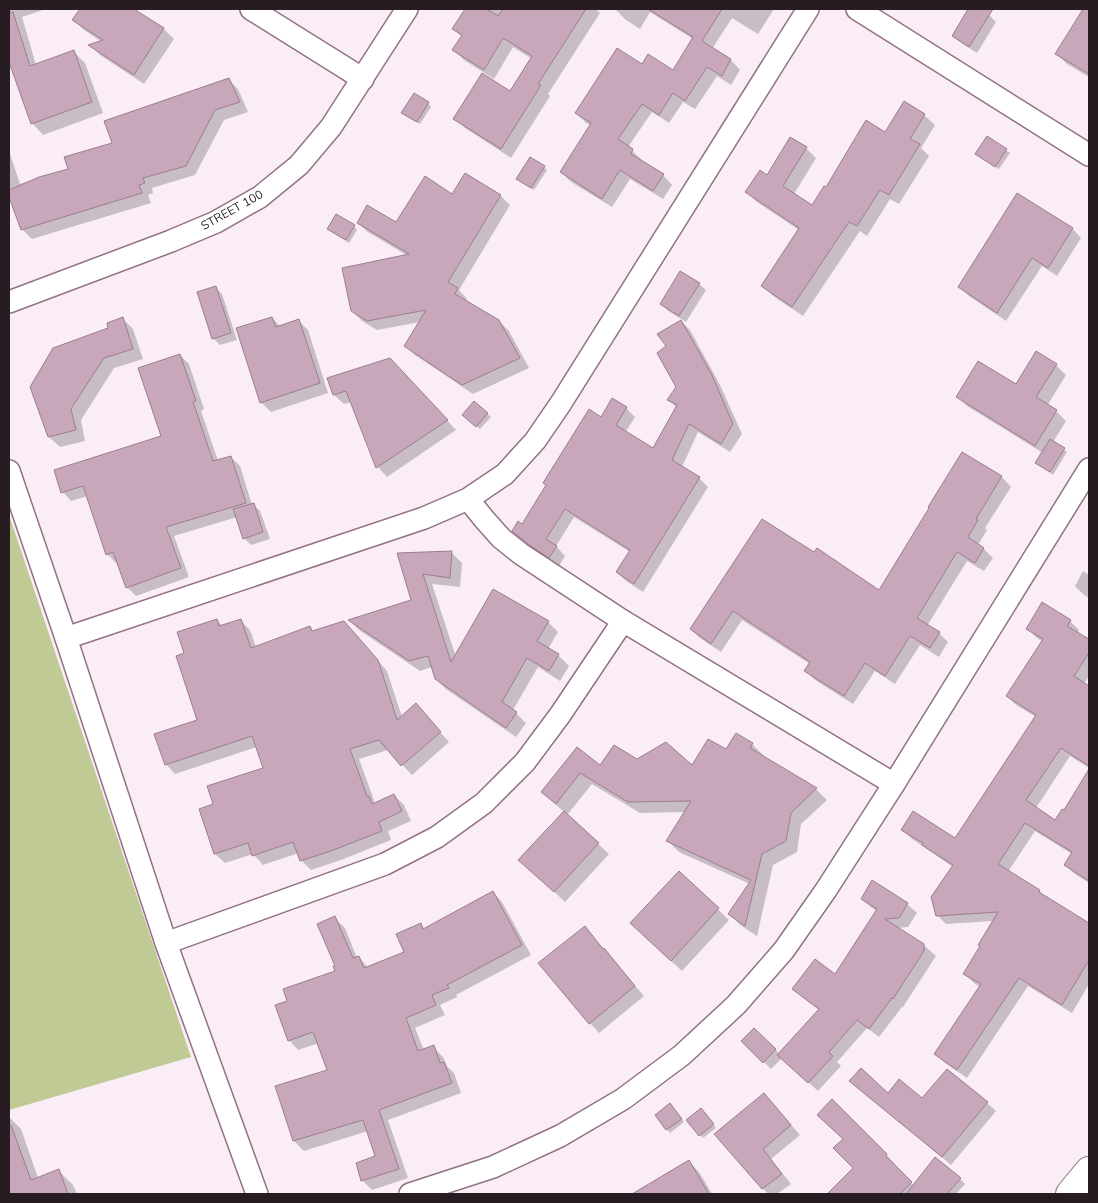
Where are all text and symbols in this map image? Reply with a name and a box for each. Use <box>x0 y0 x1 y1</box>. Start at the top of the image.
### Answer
street label: STREET 100 <box>198 186 265 233</box>

